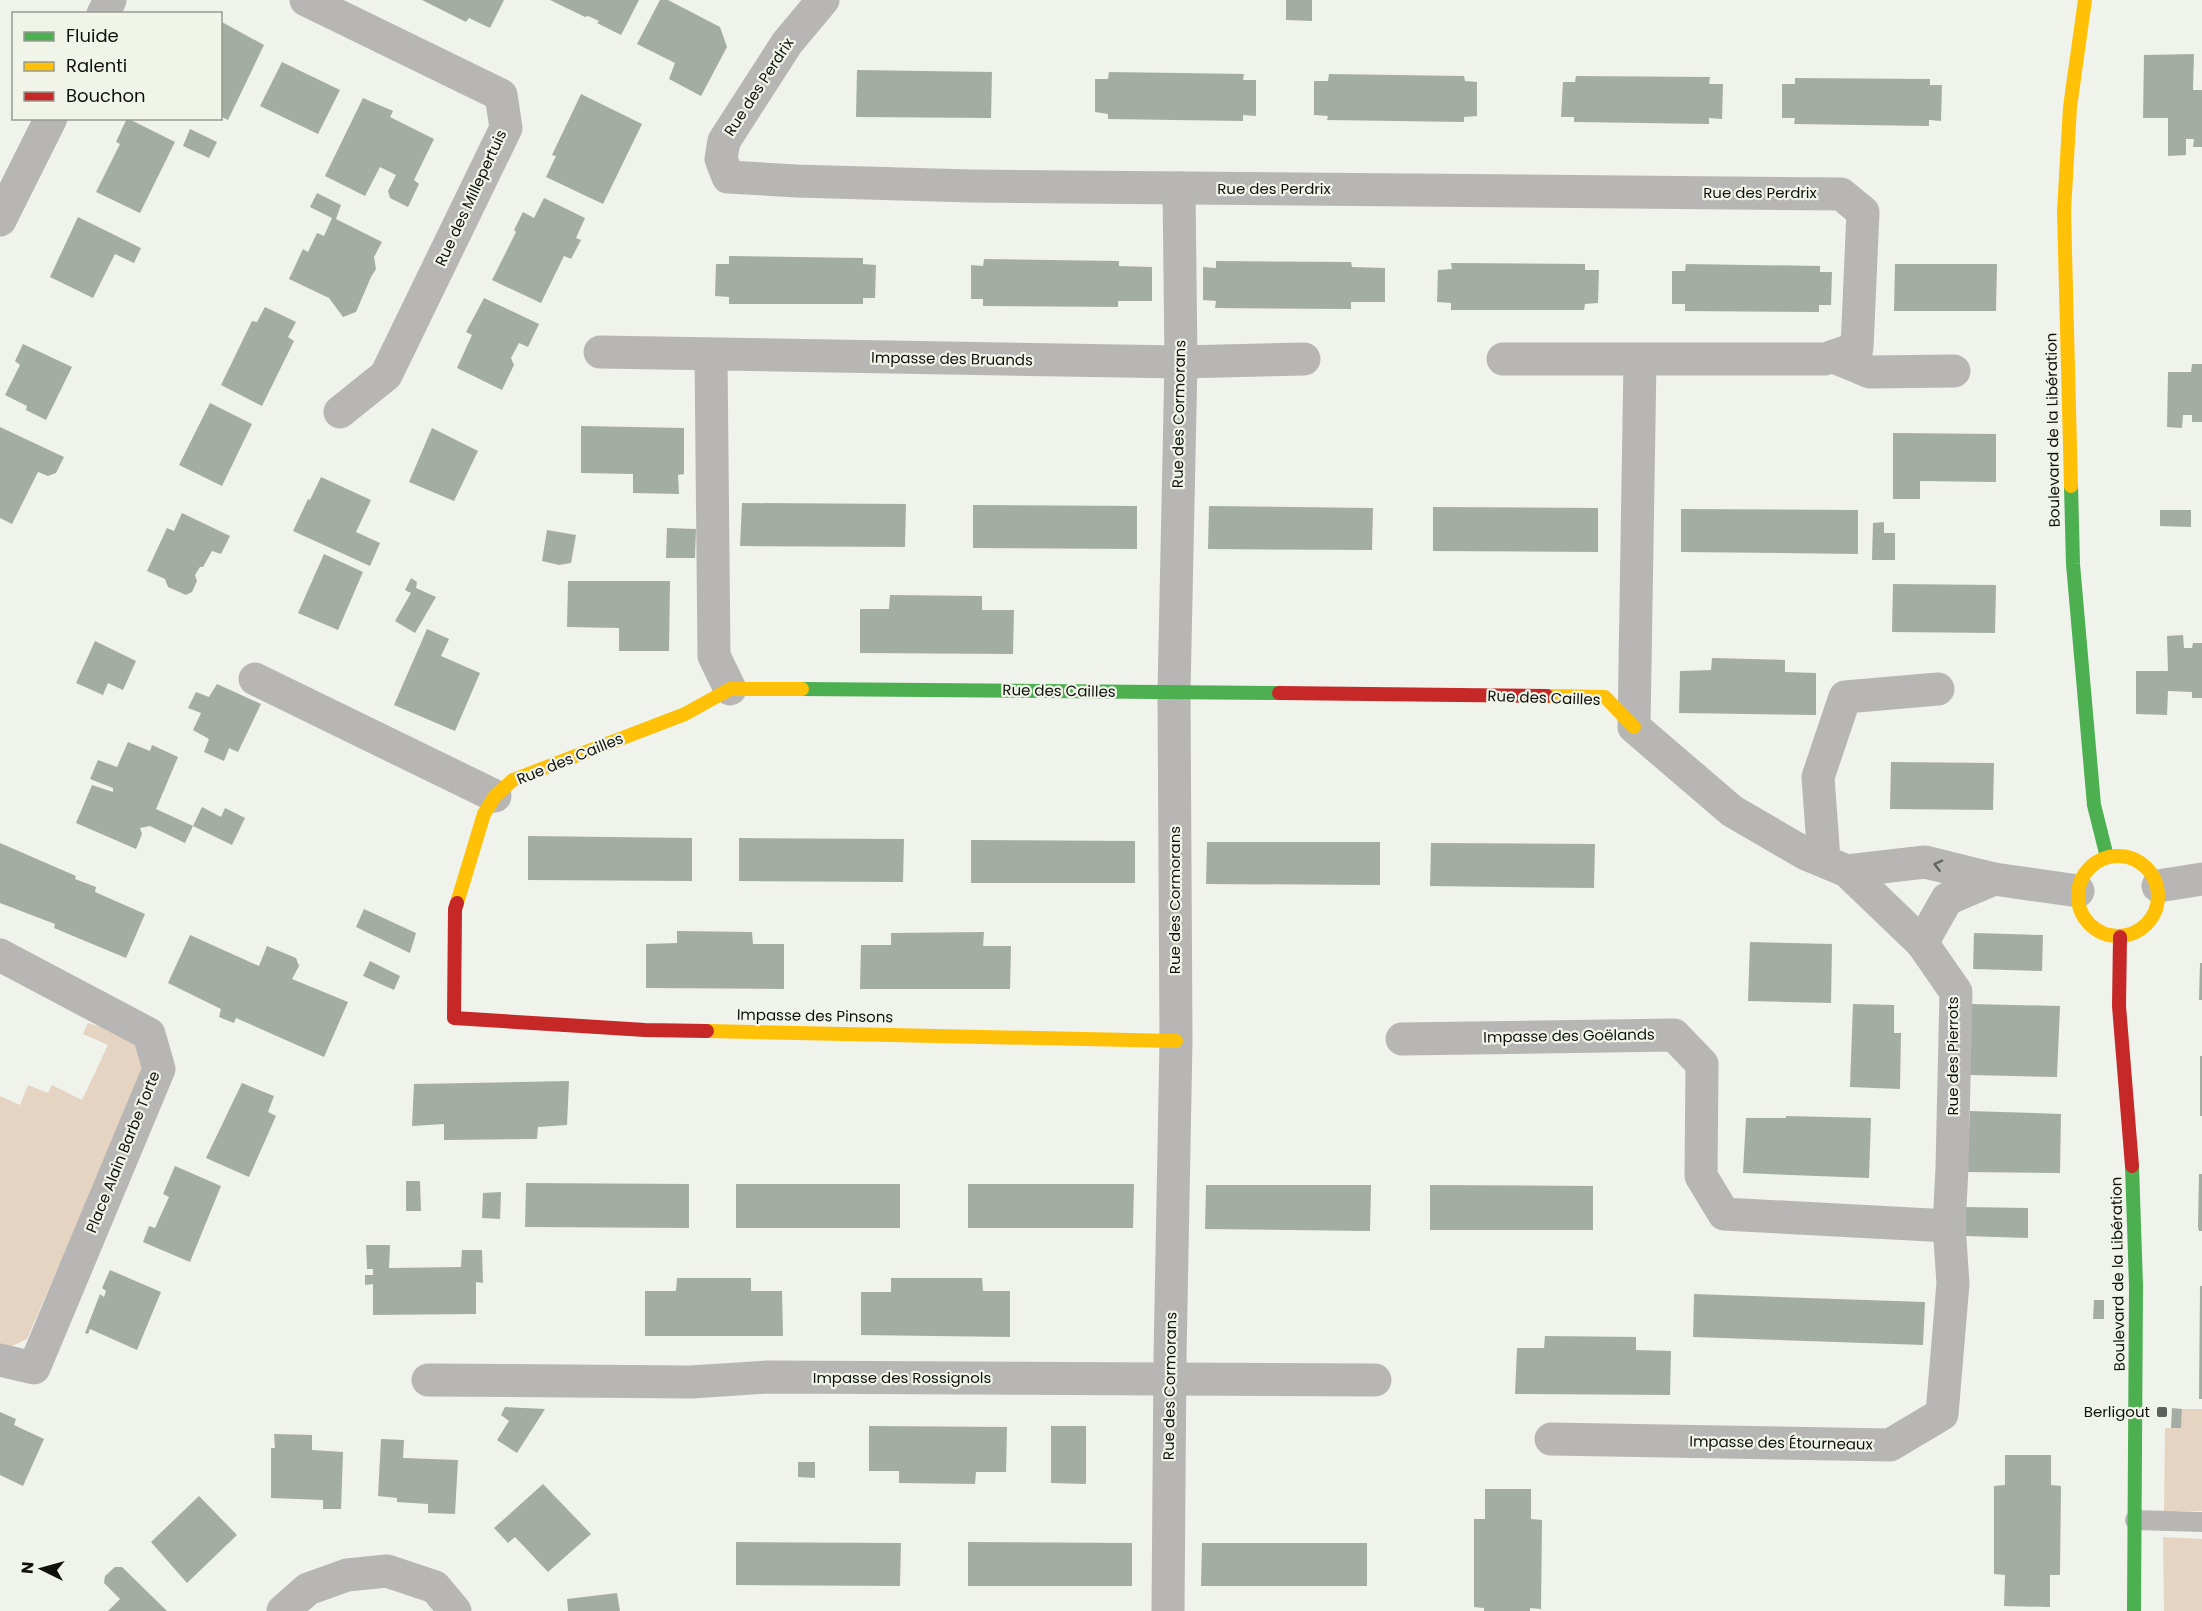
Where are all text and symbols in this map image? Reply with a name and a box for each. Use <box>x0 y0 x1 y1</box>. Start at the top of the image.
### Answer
legend <box>12 12 222 120</box>
text: Fluide <box>66 23 119 48</box>
street label: Rue des Perdrix <box>719 33 798 140</box>
text: Ralenti <box>66 53 127 78</box>
text: Bouchon <box>66 83 146 108</box>
street label: Rue des Millepertuis <box>430 126 511 269</box>
street label: Rue des Perdrix <box>1217 178 1331 199</box>
street label: Rue des Perdrix <box>1703 182 1817 203</box>
street label: Boulevard de la Libération <box>2040 333 2065 528</box>
street label: Rue des Cormorans <box>1167 340 1190 488</box>
street label: Impasse des Bruands <box>871 347 1033 370</box>
street label: Rue des Cailles <box>1002 679 1116 702</box>
street label: Rue des Cailles <box>1487 685 1601 710</box>
street label: Rue des Cailles <box>513 728 626 789</box>
street label: Rue des Cormorans <box>1164 826 1185 974</box>
one-way arrow <box>1933 859 1943 872</box>
street label: Rue des Pierrots <box>1942 996 1963 1116</box>
street label: Impasse des Pinsons <box>737 1004 894 1027</box>
street label: Impasse des Goëlands <box>1483 1024 1655 1047</box>
street label: Place Alain Barbe Torte <box>80 1068 165 1236</box>
street label: Boulevard de la Libération <box>2105 1177 2130 1372</box>
street label: Rue des Cormorans <box>1158 1312 1181 1460</box>
street label: Impasse des Rossignols <box>813 1367 991 1388</box>
place label: Berligout <box>2084 1401 2150 1422</box>
marker: Berligout <box>2155 1405 2169 1419</box>
street label: Impasse des Étourneaux <box>1689 1430 1873 1455</box>
north arrow <box>12 1539 72 1599</box>
text: N <box>16 1561 40 1575</box>

